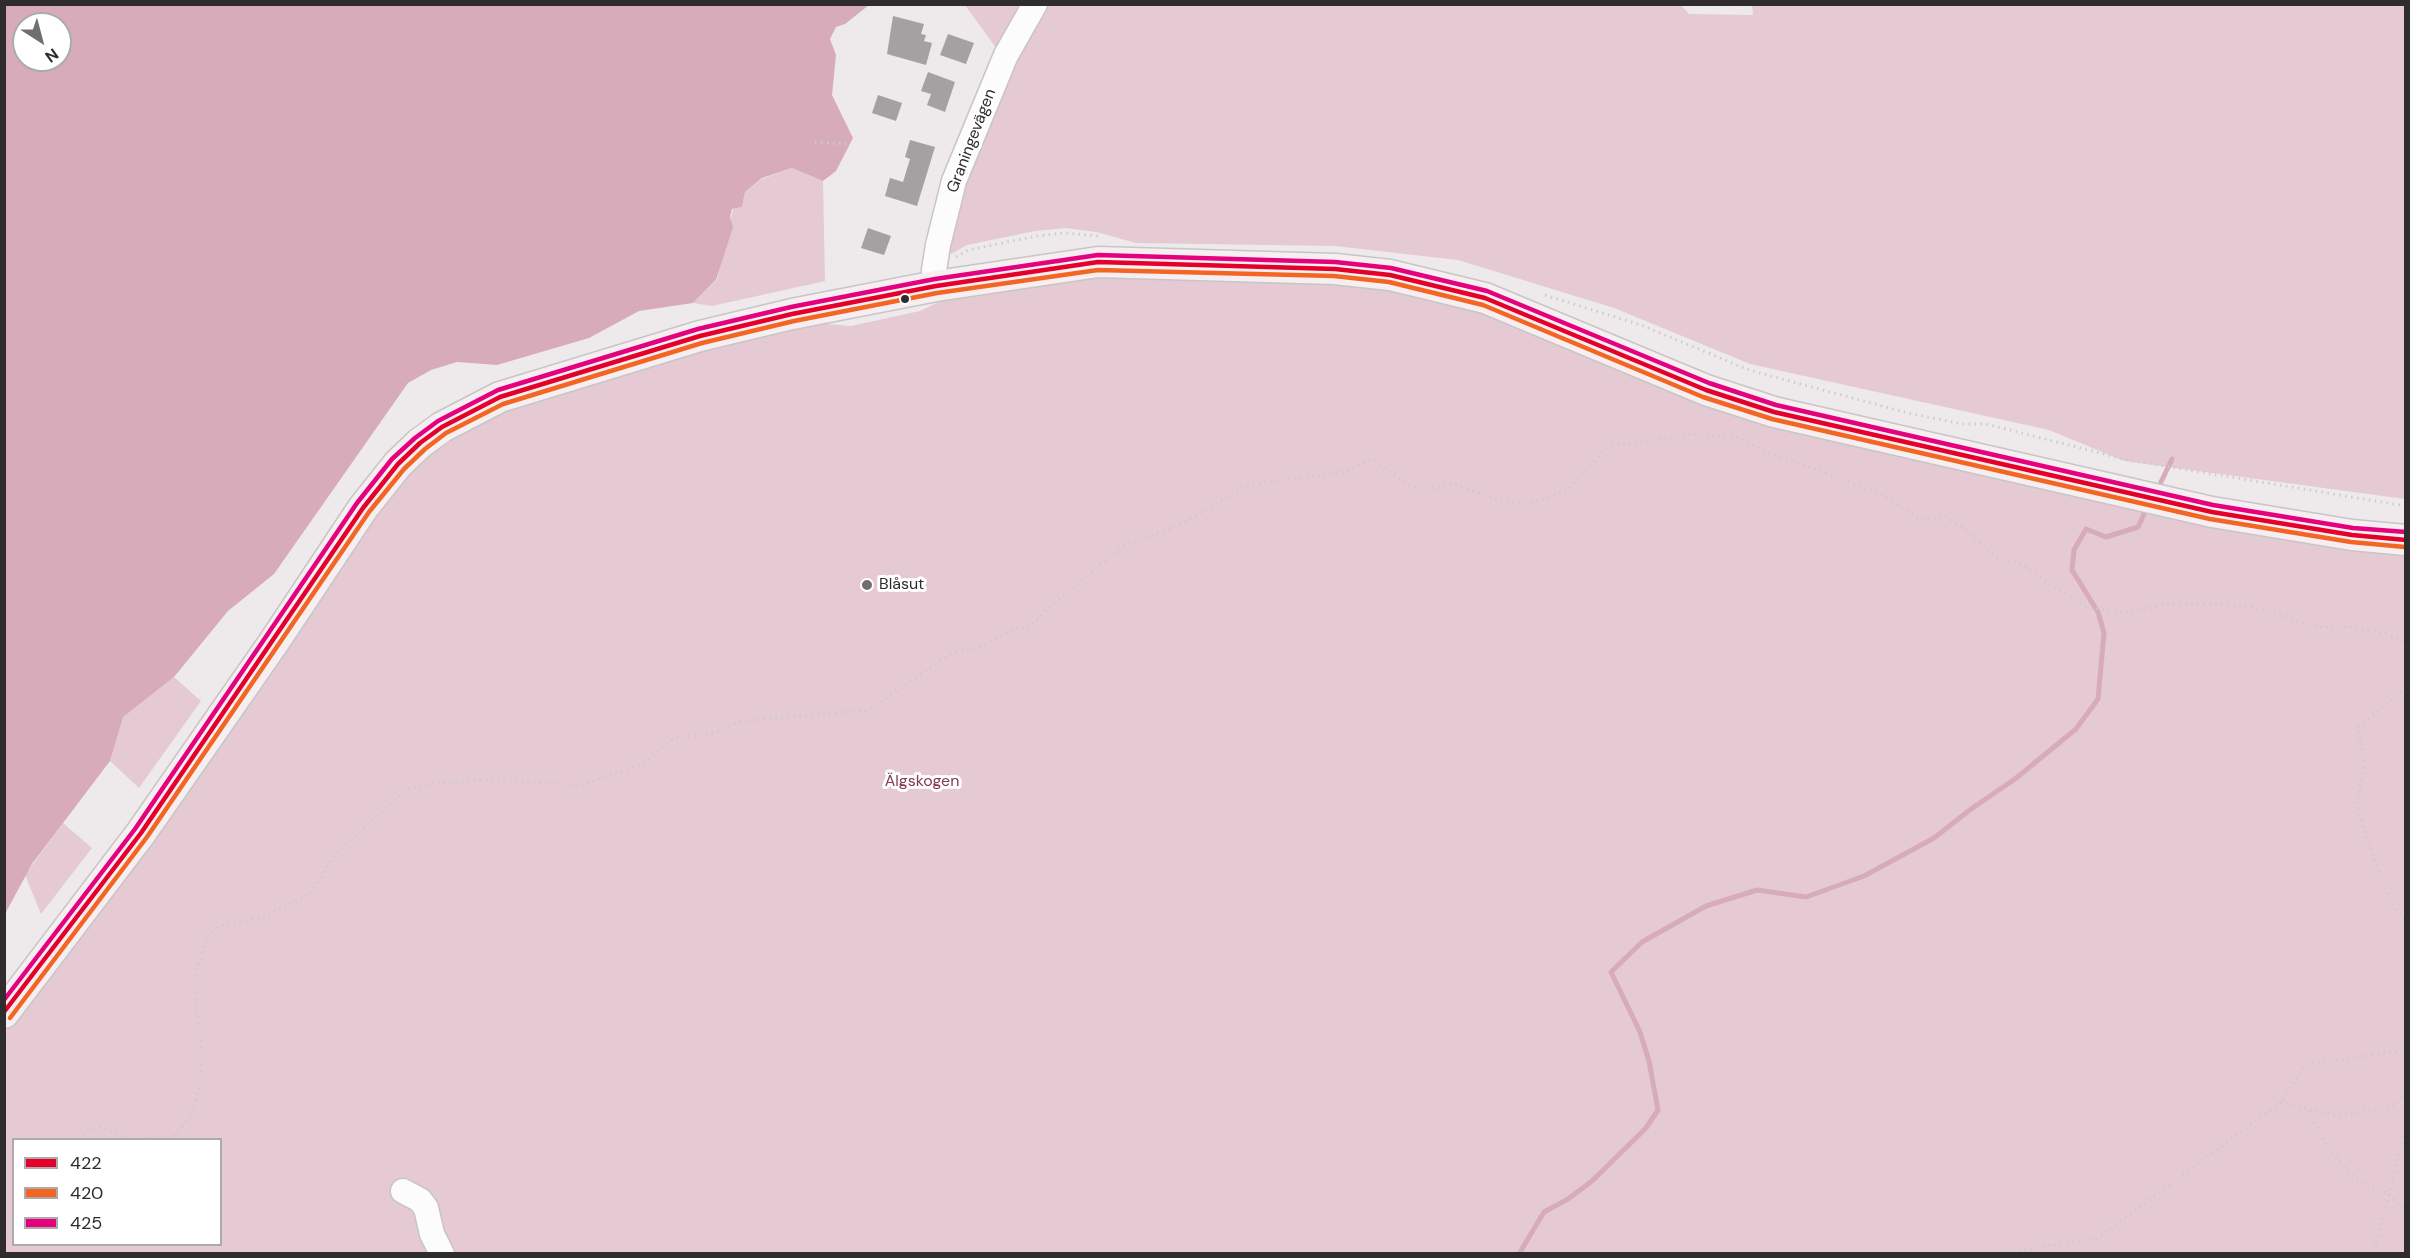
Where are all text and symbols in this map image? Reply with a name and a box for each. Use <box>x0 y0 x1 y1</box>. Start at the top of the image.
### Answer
north arrow <box>12 12 72 72</box>
text: N <box>41 43 63 67</box>
street label: Graningevägen <box>943 86 1001 196</box>
unlabelled marker <box>899 293 911 305</box>
place label: Blåsut <box>879 575 924 595</box>
marker: Blåsut <box>860 578 874 592</box>
park label: Älgskogen <box>885 772 959 792</box>
legend <box>12 1138 222 1246</box>
text: 422 <box>70 1151 102 1175</box>
text: 420 <box>70 1181 103 1205</box>
text: 425 <box>70 1211 102 1235</box>

